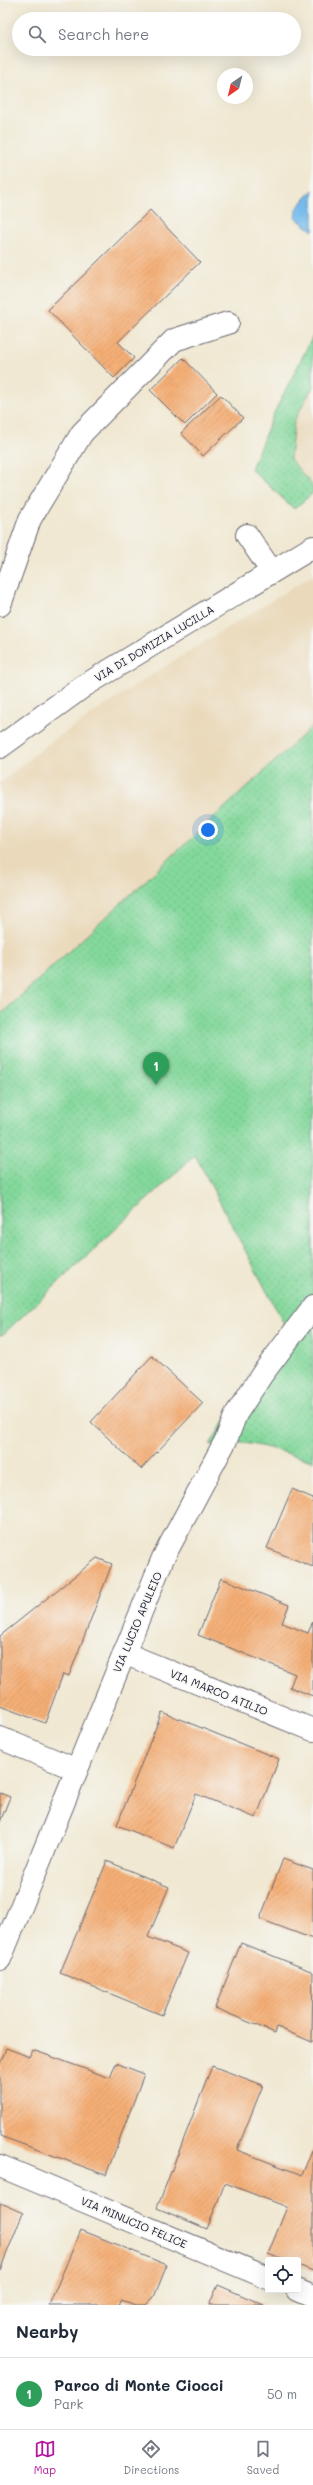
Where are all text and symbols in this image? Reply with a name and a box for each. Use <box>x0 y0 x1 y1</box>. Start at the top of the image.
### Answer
search box <box>12 12 301 56</box>
icon: search <box>26 23 48 45</box>
text: Search here <box>58 24 149 44</box>
north arrow <box>217 68 253 104</box>
street label: VIA DI DOMIZIA LUCILLA <box>91 601 217 685</box>
your location <box>198 820 218 840</box>
pin: 1 <box>143 1052 169 1085</box>
street label: VIA LUCIO APULEIO <box>109 1569 165 1675</box>
street label: VIA MARCO ATILIO <box>168 1665 270 1719</box>
street label: VIA MINUCIO FELICE <box>79 2193 189 2251</box>
map controls <box>265 2257 301 2293</box>
button: locate <box>265 2257 301 2293</box>
text: Nearby <box>16 2320 78 2342</box>
text: Parco di Monte Ciocci <box>54 2375 224 2395</box>
text: 1 <box>26 2385 32 2402</box>
text: 50 m <box>267 2385 297 2402</box>
text: Park <box>54 2395 83 2412</box>
tab: Map <box>34 2438 56 2477</box>
tab: Directions <box>123 2438 179 2477</box>
tab: Saved <box>247 2438 279 2477</box>

